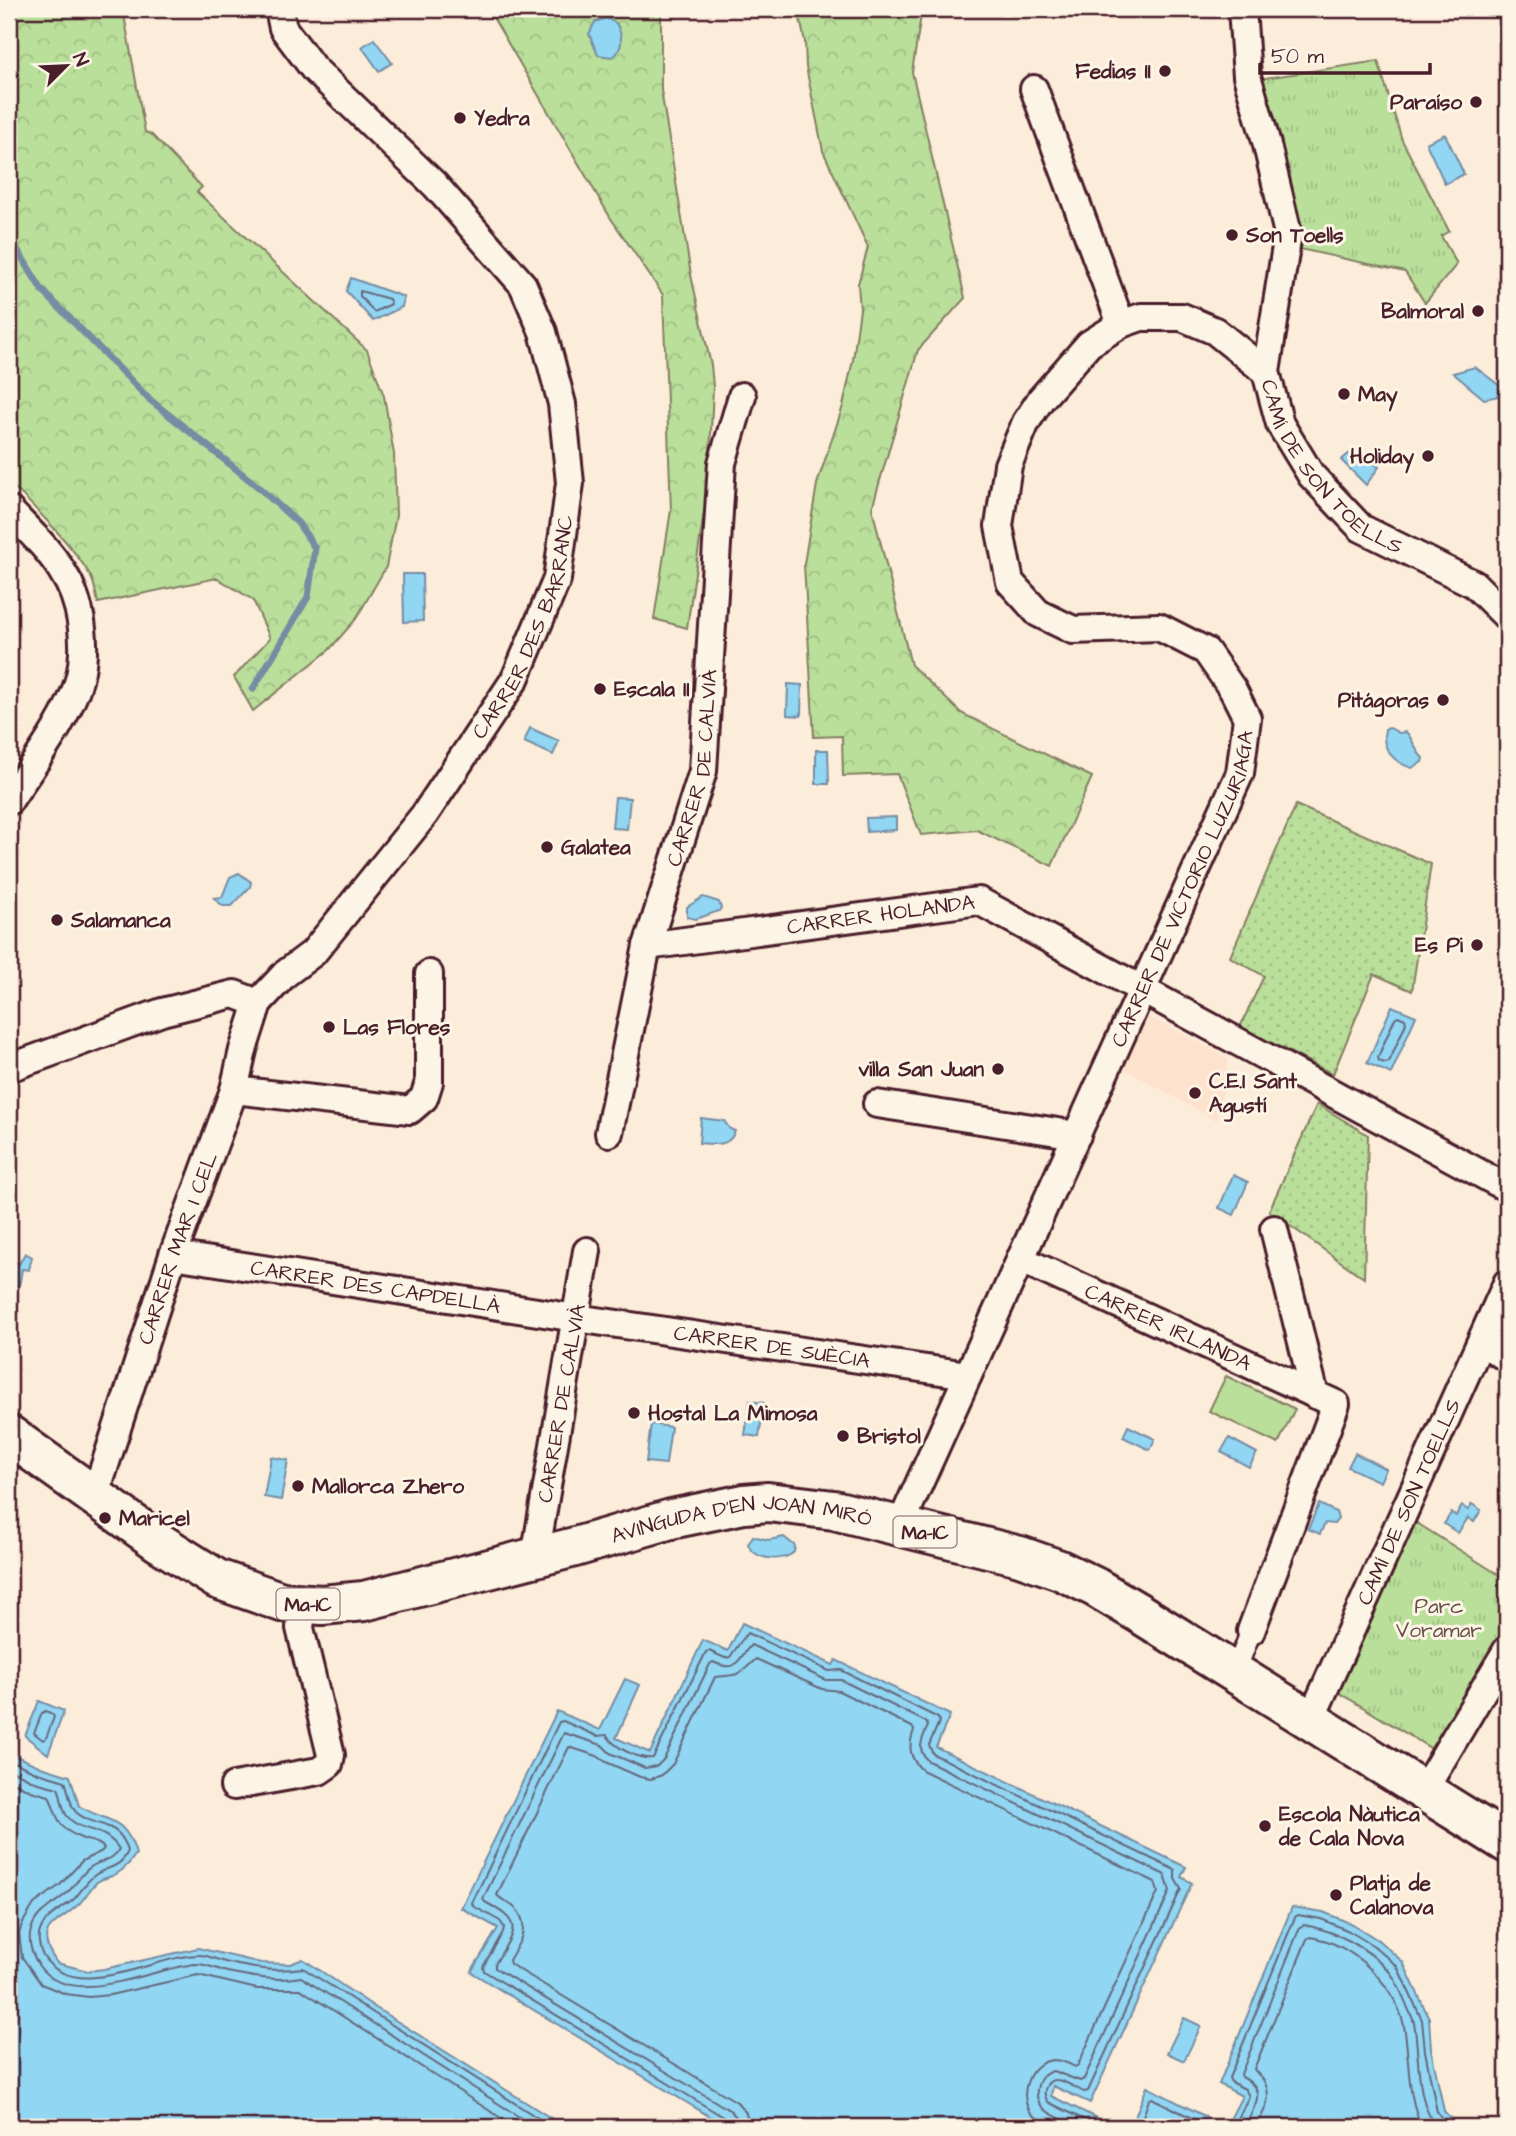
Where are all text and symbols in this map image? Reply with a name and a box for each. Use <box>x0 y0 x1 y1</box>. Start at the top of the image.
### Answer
north arrow <box>32 32 102 102</box>
scale bar <box>1260 32 1430 76</box>
text: 50 m <box>1271 42 1325 71</box>
text: N <box>65 49 95 71</box>
place label: Fedias II <box>1075 57 1151 86</box>
marker: Fedias II <box>1157 63 1173 79</box>
place label: Paraíso <box>1390 88 1462 117</box>
marker: Paraíso <box>1468 94 1484 110</box>
place label: Yedra <box>474 104 530 133</box>
marker: Yedra <box>452 110 468 126</box>
place label: Son Toells <box>1245 221 1344 250</box>
marker: Son Toells <box>1224 227 1240 243</box>
place label: Balmoral <box>1381 297 1465 326</box>
marker: Balmoral <box>1470 303 1486 319</box>
street label: CAMÍ DE SON TOELLS <box>1254 376 1408 561</box>
place label: May <box>1358 380 1398 412</box>
marker: May <box>1336 386 1352 402</box>
place label: Holiday <box>1350 442 1414 474</box>
marker: Holiday <box>1420 448 1436 464</box>
street label: CARRER DES BARRANC <box>465 513 581 745</box>
street label: CARRER DE CALVIÀ <box>659 668 724 870</box>
place label: Escala II <box>614 675 690 704</box>
marker: Escala II <box>592 681 608 697</box>
place label: Pitágoras <box>1338 686 1429 717</box>
marker: Pitágoras <box>1435 692 1451 708</box>
street label: CARRER DE VICTORIO LUZURIAGA <box>1104 728 1260 1052</box>
place label: Galatea <box>561 833 631 862</box>
marker: Galatea <box>539 839 555 855</box>
street label: CARRER HOLANDA <box>785 888 977 942</box>
place label: Salamanca <box>70 906 171 935</box>
marker: Salamanca <box>49 912 65 928</box>
place label: Es Pi <box>1415 931 1464 960</box>
marker: Es Pi <box>1469 937 1485 953</box>
place label: Las Flores <box>343 1013 451 1042</box>
marker: Las Flores <box>321 1019 337 1035</box>
place label: villa San Juan <box>858 1055 984 1084</box>
marker: villa San Juan <box>990 1061 1006 1077</box>
place label: C.E.I Sant Agustí <box>1209 1067 1297 1122</box>
marker: C.E.I Sant Agustí <box>1187 1085 1203 1101</box>
street label: CARRER MAR I CEL <box>131 1148 225 1348</box>
street label: CARRER DES CAPDELLÀ <box>249 1253 502 1321</box>
street label: CARRER IRLANDA <box>1080 1277 1257 1378</box>
street label: CARRER DE CALVIÀ <box>530 1302 593 1505</box>
street label: CARRER DE SUÈCIA <box>672 1318 873 1376</box>
street label: CAMÍ DE SON TOELLS <box>1350 1394 1468 1610</box>
place label: Hostal La Mimosa <box>648 1399 818 1428</box>
marker: Hostal La Mimosa <box>626 1405 642 1421</box>
place label: Bristol <box>857 1422 922 1451</box>
marker: Bristol <box>835 1428 851 1444</box>
place label: Mallorca Zhero <box>312 1472 464 1501</box>
marker: Mallorca Zhero <box>290 1478 306 1494</box>
street label: AVINGUDA D'EN JOAN MIRÓ <box>608 1488 875 1551</box>
place label: Maricel <box>119 1504 190 1533</box>
marker: Maricel <box>97 1510 113 1526</box>
road number: Ma-1C <box>894 1516 956 1548</box>
road number: Ma-1C <box>276 1588 340 1620</box>
park label: Parc Voramar <box>1396 1592 1482 1645</box>
place label: Escola Nàutica de Cala Nova <box>1278 1800 1420 1853</box>
marker: Escola Nàutica de Cala Nova <box>1257 1818 1273 1834</box>
place label: Platja de Calanova <box>1350 1869 1434 1922</box>
marker: Platja de Calanova <box>1328 1887 1344 1903</box>

